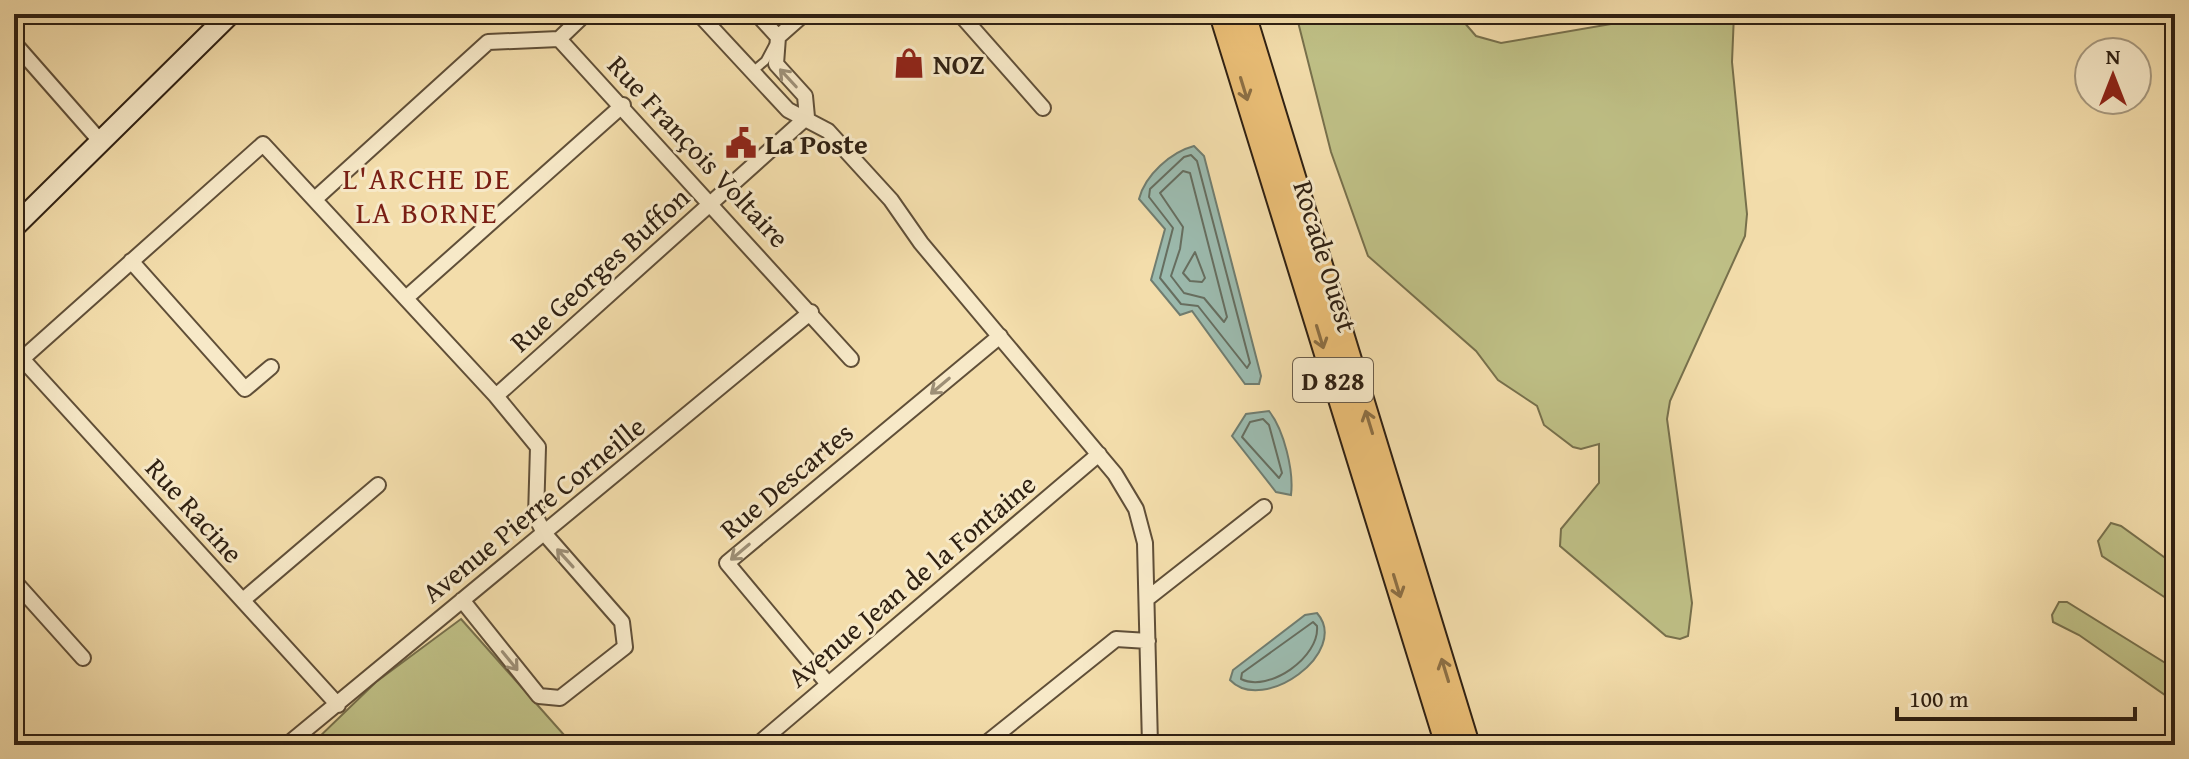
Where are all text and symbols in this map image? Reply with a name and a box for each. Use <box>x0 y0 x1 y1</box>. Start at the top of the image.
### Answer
north arrow <box>2073 36 2153 116</box>
text: N <box>2106 40 2121 72</box>
place label: NOZ <box>933 43 985 84</box>
street label: Rue François Voltaire <box>599 45 799 257</box>
shop icon: NOZ <box>892 46 926 80</box>
one-way arrow <box>779 68 797 88</box>
one-way arrow <box>1237 75 1252 101</box>
place label: La Poste <box>765 123 868 164</box>
public building icon: La Poste <box>724 126 758 160</box>
district label: L'ARCHE DE LA BORNE <box>342 156 512 234</box>
street label: Rocade Ouest <box>1284 175 1369 337</box>
street label: Rue Georges Buffon <box>500 177 698 361</box>
one-way arrow <box>1313 324 1328 350</box>
road number: D 828 <box>1293 358 1373 402</box>
one-way arrow <box>930 377 950 395</box>
street label: Avenue Pierre Corneille <box>413 406 653 612</box>
one-way arrow <box>1361 409 1376 435</box>
street label: Rue Descartes <box>710 412 862 548</box>
street label: Rue Racine <box>137 448 253 572</box>
street label: Avenue Jean de la Fontaine <box>778 464 1044 696</box>
one-way arrow <box>730 543 751 561</box>
one-way arrow <box>557 548 575 568</box>
one-way arrow <box>1390 572 1405 598</box>
one-way arrow <box>502 650 519 671</box>
one-way arrow <box>1437 658 1452 683</box>
scale bar <box>1897 671 2135 721</box>
text: 100 m <box>1909 681 1969 716</box>

